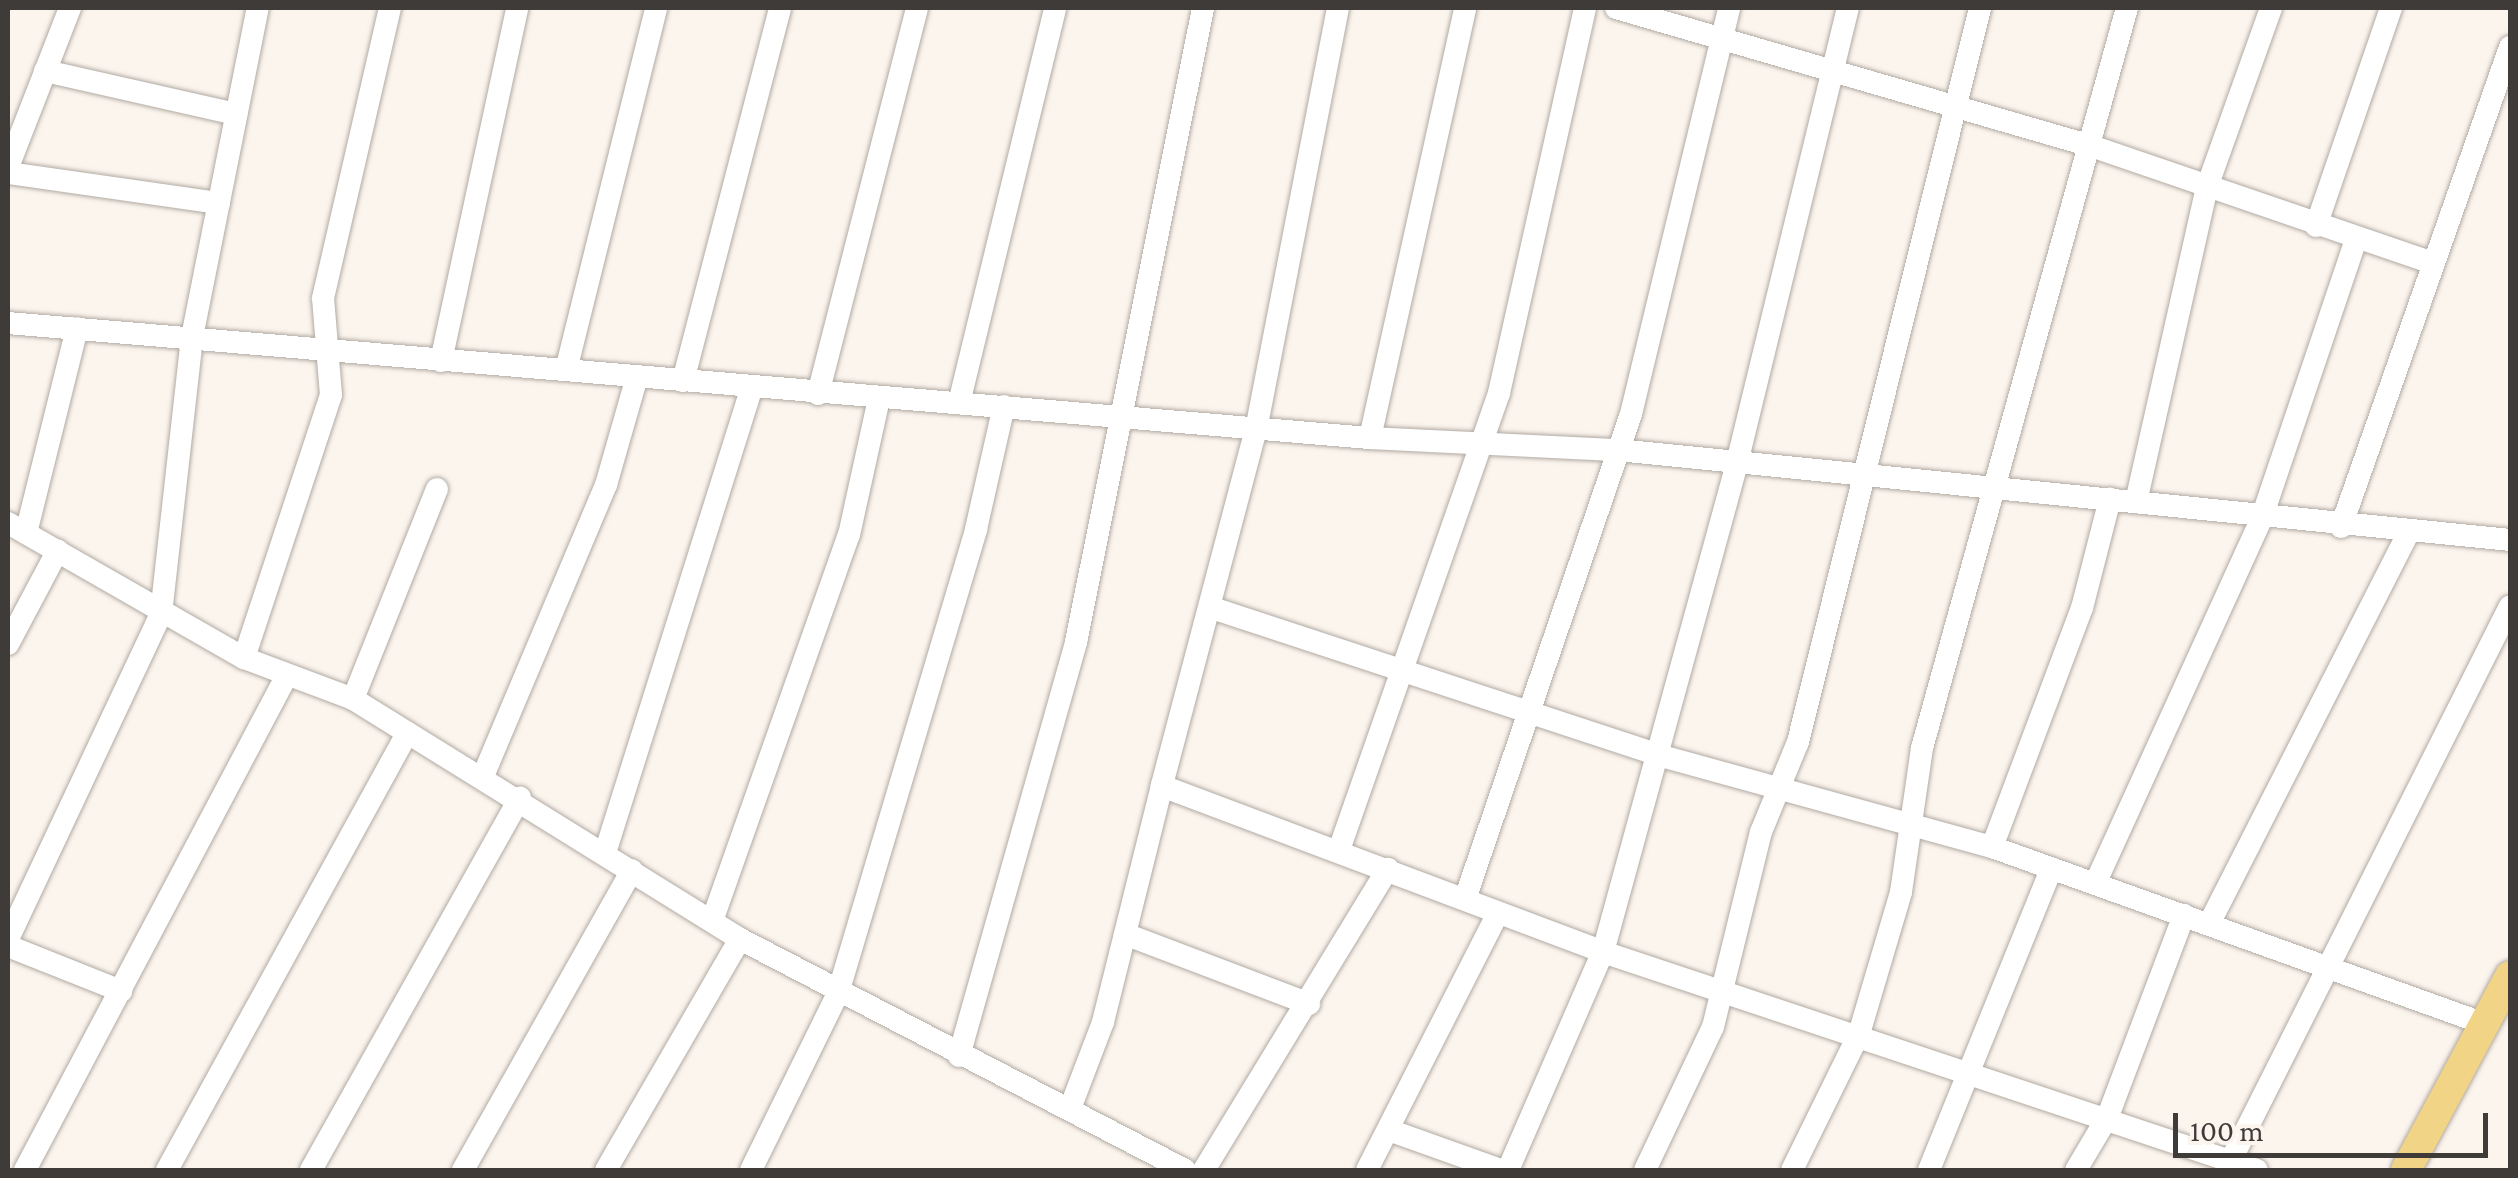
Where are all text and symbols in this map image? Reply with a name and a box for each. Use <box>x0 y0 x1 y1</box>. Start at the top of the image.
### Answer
scale bar <box>2178 1093 2493 1155</box>
text: 100 m <box>2190 1114 2264 1147</box>

